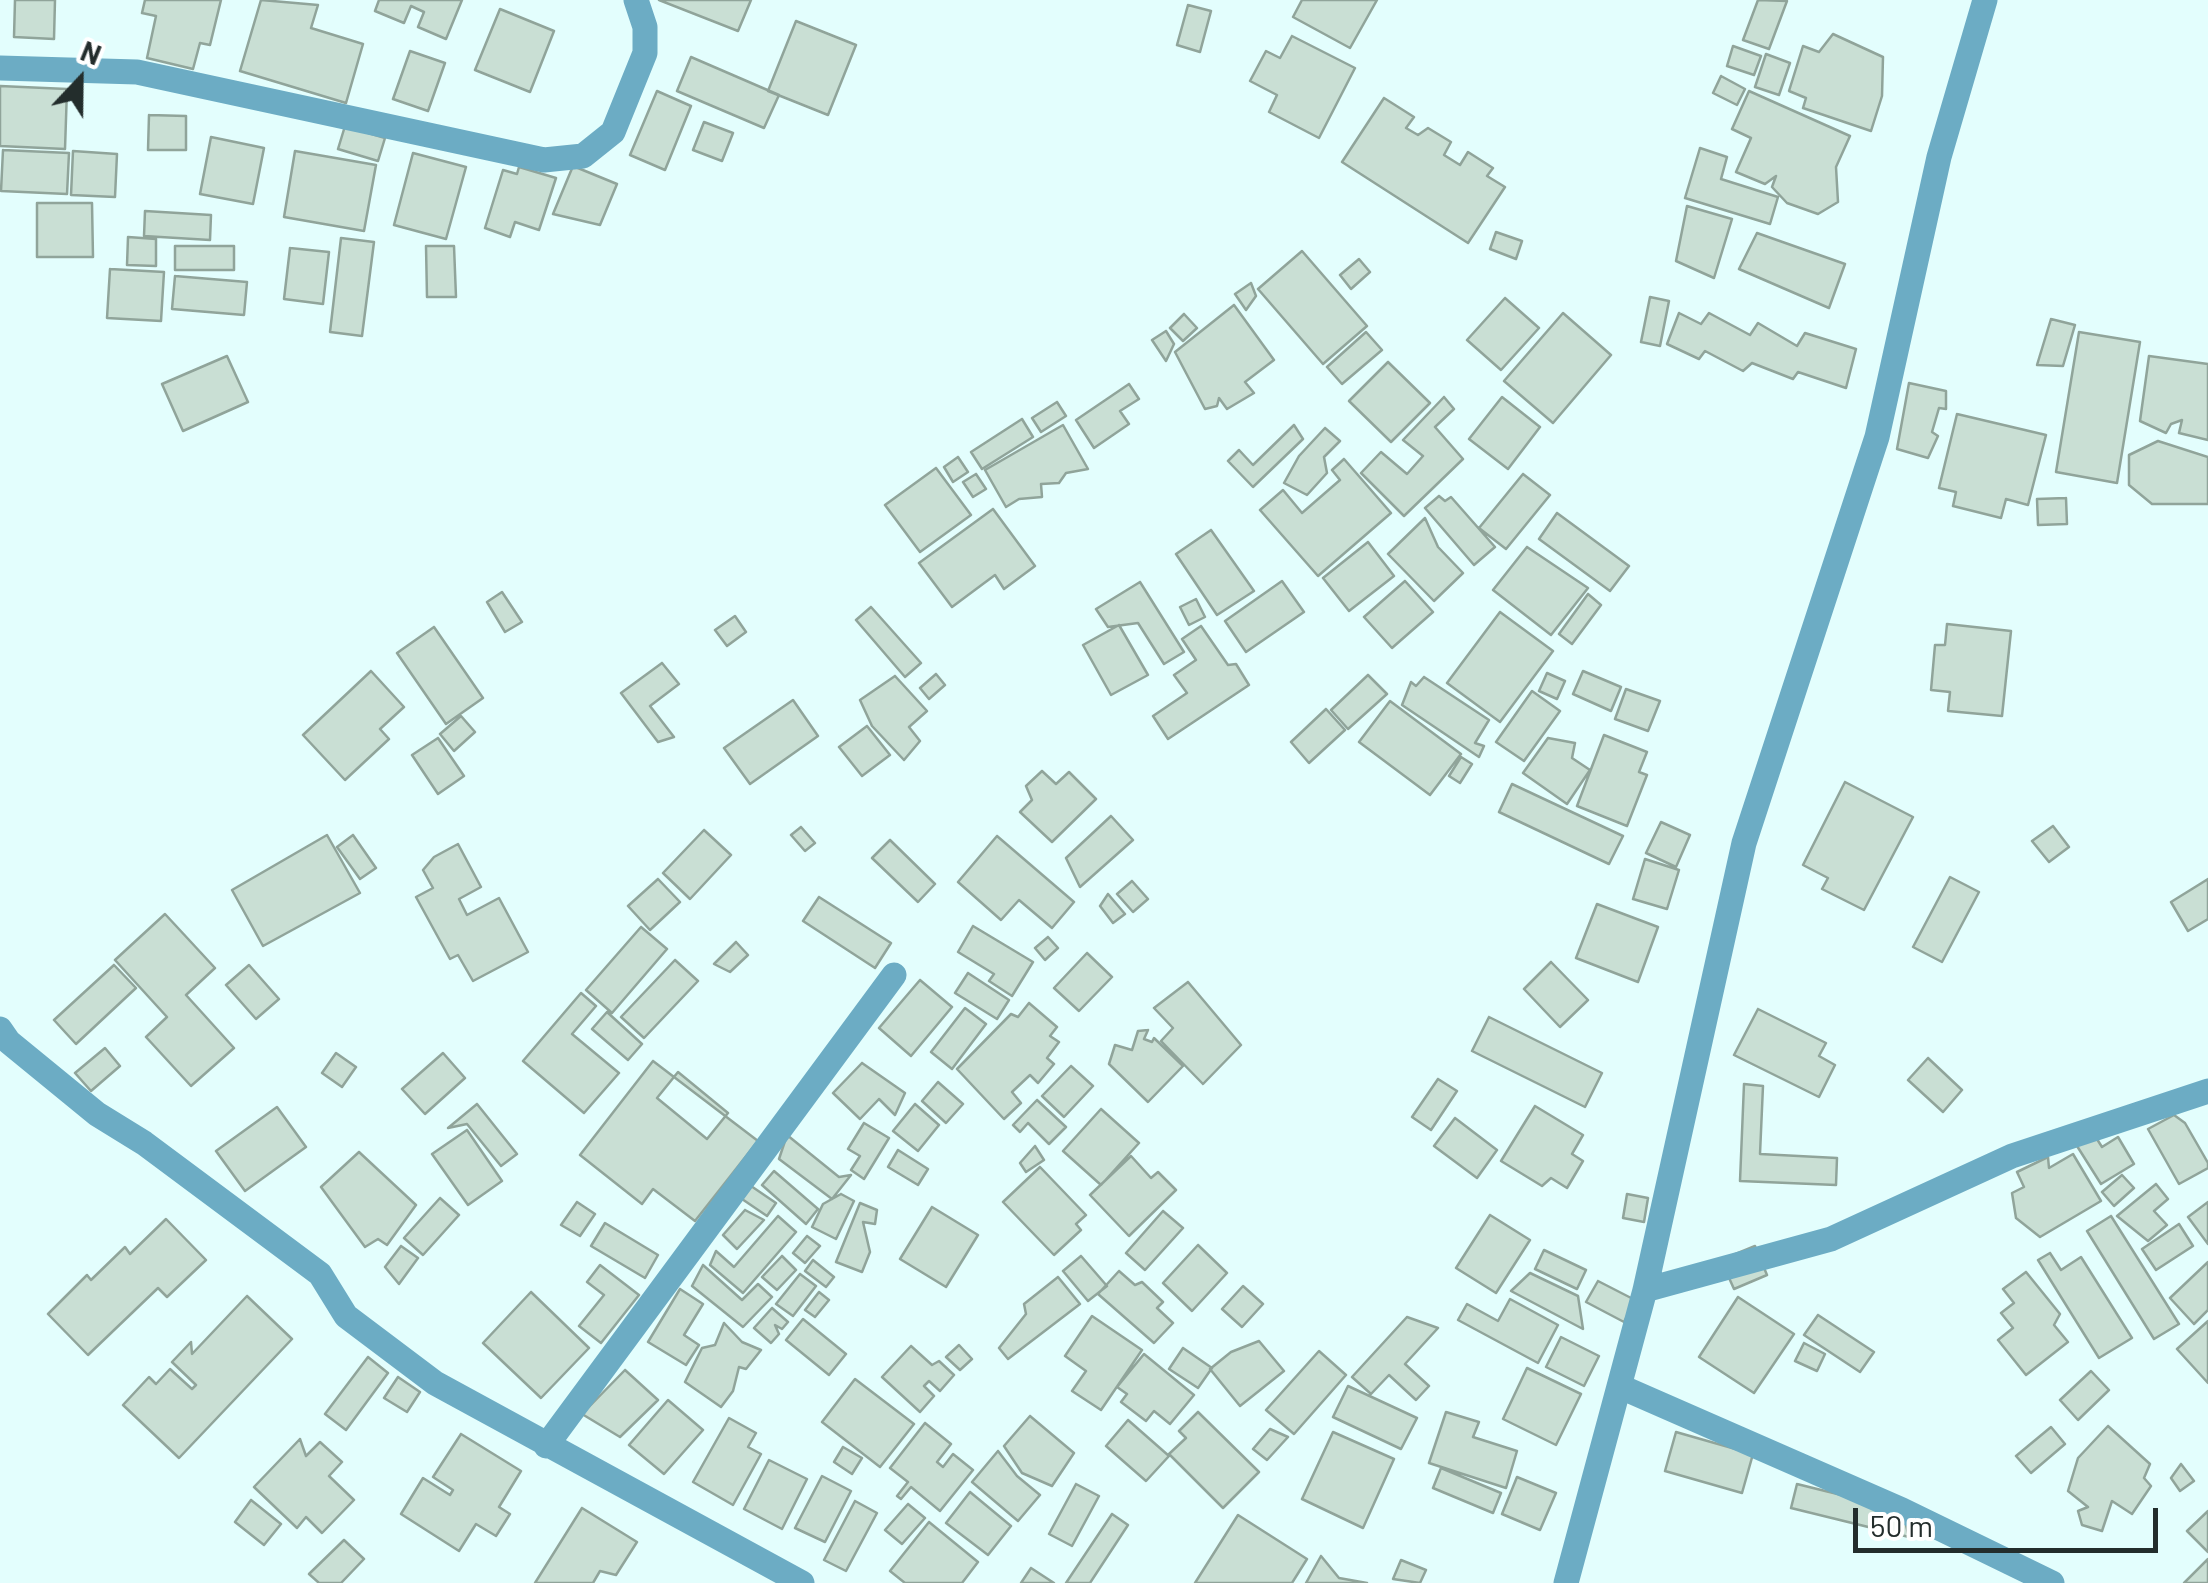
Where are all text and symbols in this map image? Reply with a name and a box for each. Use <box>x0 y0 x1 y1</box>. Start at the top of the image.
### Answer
north arrow <box>30 30 130 130</box>
text: N <box>76 33 106 71</box>
scale bar <box>1858 1488 2163 1550</box>
text: 50 m <box>1870 1507 1933 1543</box>

